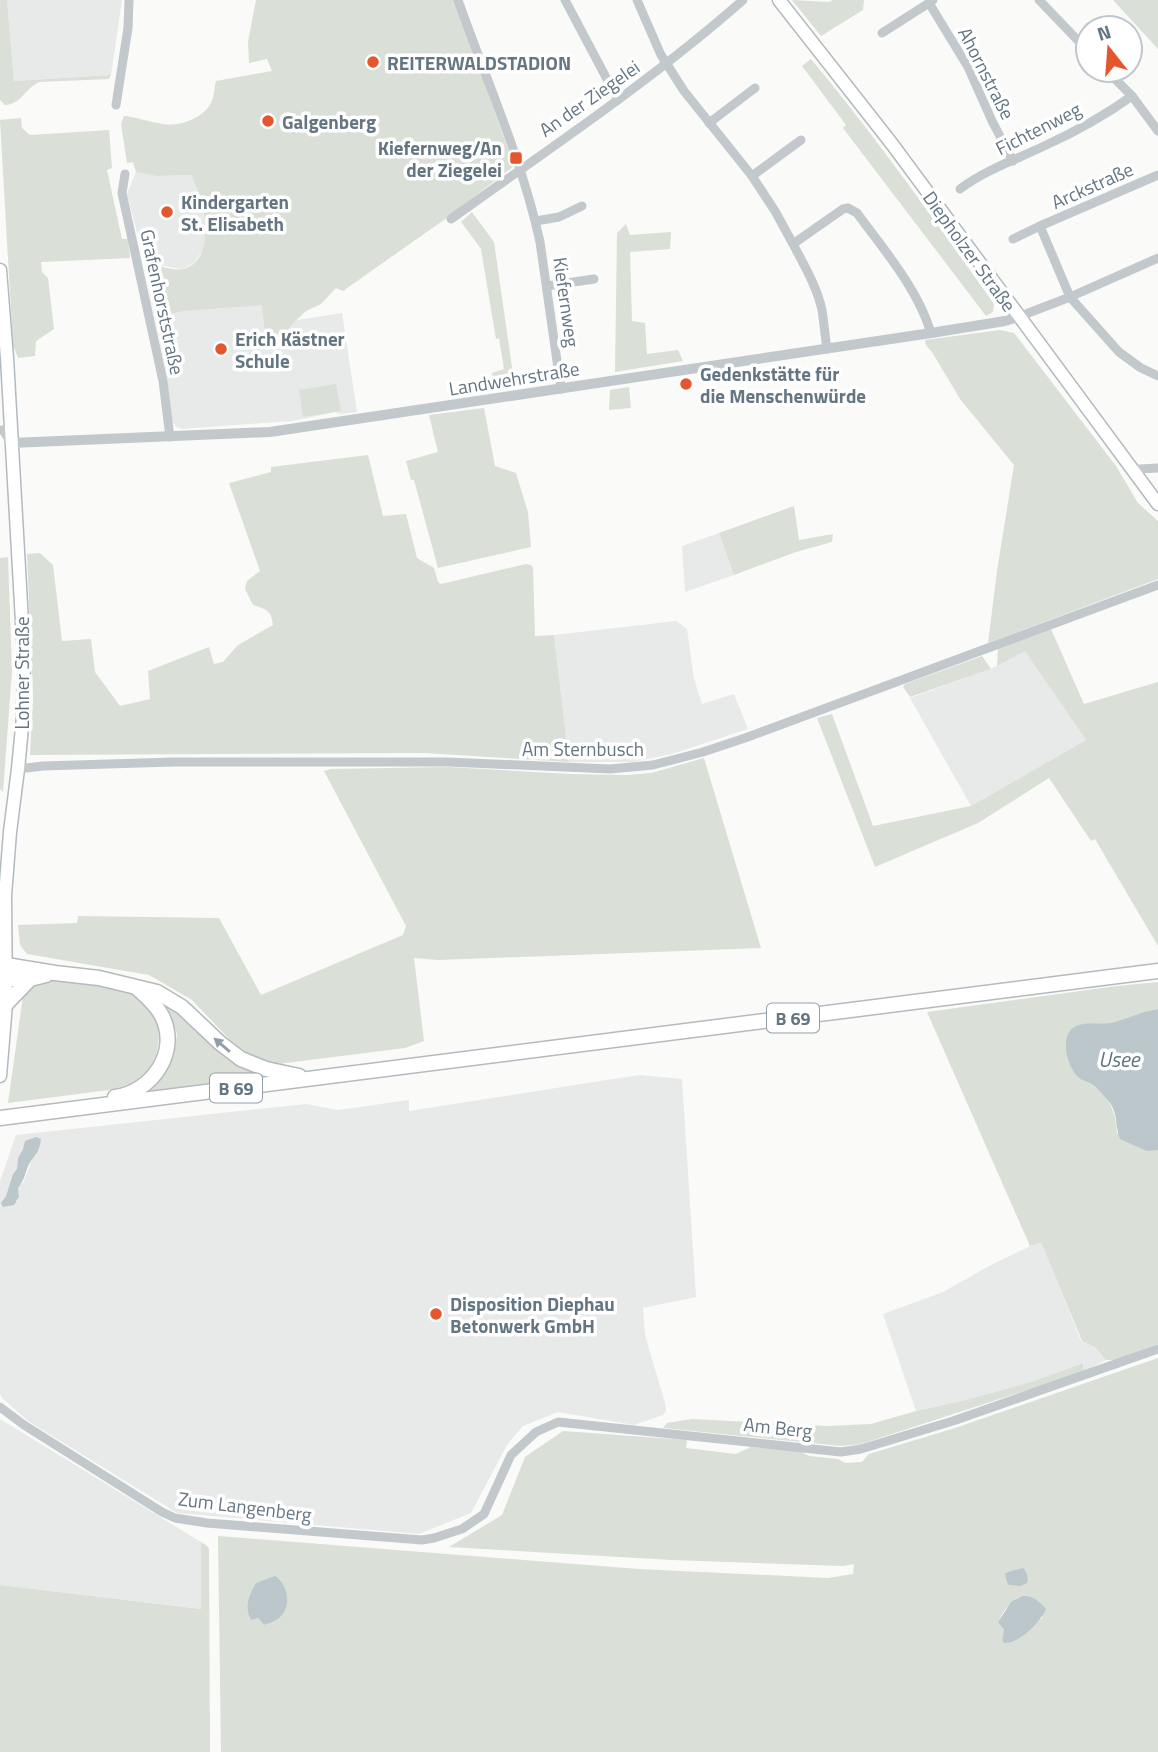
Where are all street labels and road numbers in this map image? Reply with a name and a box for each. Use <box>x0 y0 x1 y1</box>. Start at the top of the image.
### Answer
street label: Ahornstraße <box>951 22 1023 124</box>
street label: An der Ziegelei <box>533 52 645 144</box>
street label: Fichtenweg <box>990 94 1086 162</box>
street label: Arckstraße <box>1046 154 1138 216</box>
street label: Diepholzer Straße <box>916 185 1024 317</box>
street label: Grafenhorststraße <box>133 227 193 377</box>
street label: Kiefernweg <box>546 255 588 349</box>
street label: Landwehrstraße <box>447 353 581 403</box>
street label: Lohner Straße <box>7 616 36 730</box>
street label: Am Sternbusch <box>522 734 644 763</box>
road number: B 69 <box>767 1003 819 1032</box>
road number: B 69 <box>210 1073 262 1102</box>
street label: Am Berg <box>742 1409 814 1445</box>
street label: Zum Langenberg <box>177 1483 314 1529</box>

